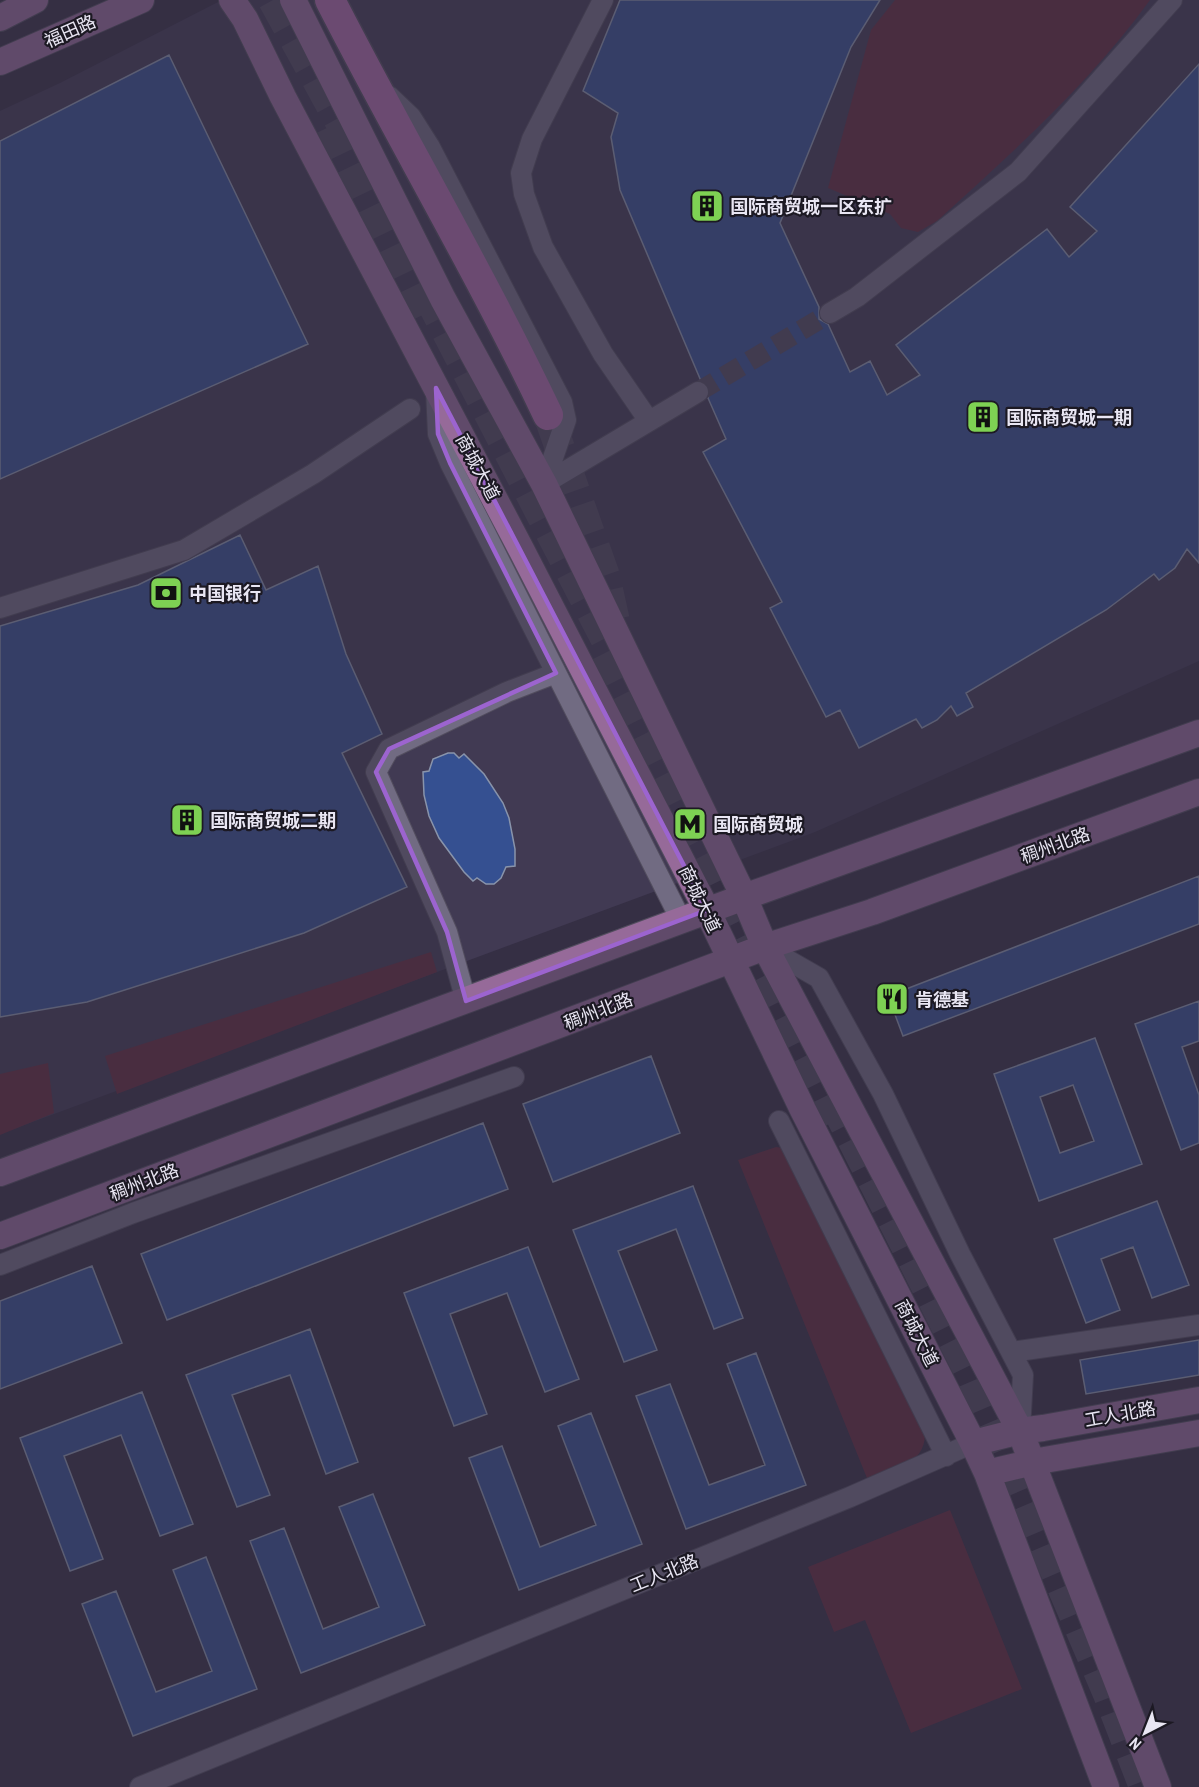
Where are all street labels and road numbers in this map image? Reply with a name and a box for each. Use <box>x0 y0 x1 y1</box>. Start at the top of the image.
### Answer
street label: 福田路 <box>40 9 100 53</box>
street label: 商城大道 <box>450 429 506 505</box>
street label: 稠州北路 <box>1017 821 1093 869</box>
street label: 商城大道 <box>673 861 727 937</box>
street label: 稠州北路 <box>560 986 636 1036</box>
street label: 稠州北路 <box>106 1157 182 1207</box>
street label: 商城大道 <box>890 1295 944 1371</box>
street label: 工人北路 <box>1082 1395 1158 1433</box>
street label: 工人北路 <box>626 1548 702 1598</box>

